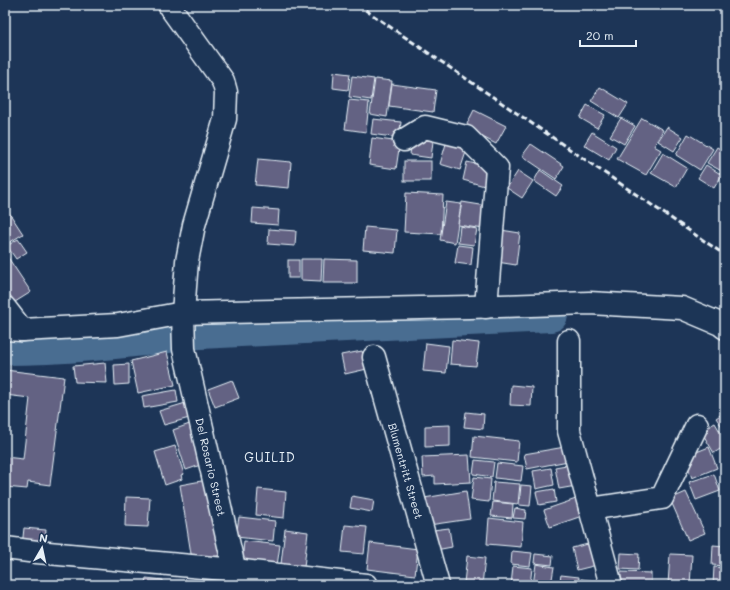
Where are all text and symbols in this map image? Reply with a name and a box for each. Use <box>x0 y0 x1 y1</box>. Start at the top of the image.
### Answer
scale bar <box>580 22 636 48</box>
text: 20 m <box>586 27 614 43</box>
street label: Del Rosario Street <box>192 416 230 518</box>
street label: Blumentritt Street <box>385 421 427 521</box>
district label: GUILID <box>244 448 296 465</box>
north arrow <box>22 528 62 568</box>
text: N <box>38 530 49 546</box>

